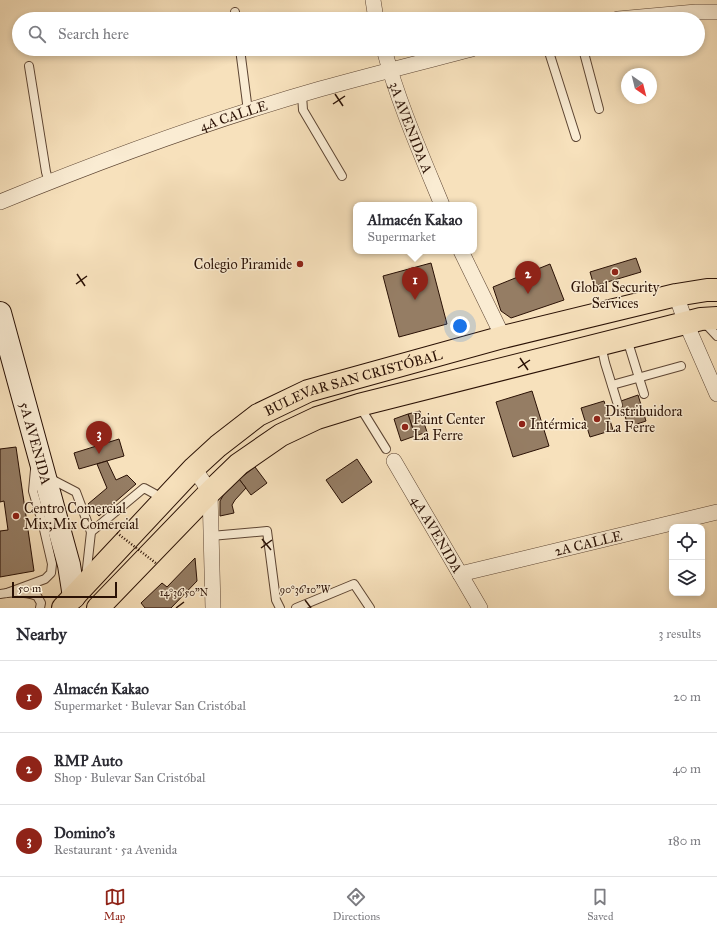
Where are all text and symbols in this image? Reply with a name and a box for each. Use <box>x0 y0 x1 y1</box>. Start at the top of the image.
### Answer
search box <box>12 12 705 56</box>
icon: search <box>26 23 48 45</box>
text: Search here <box>58 25 129 43</box>
north arrow <box>621 68 657 104</box>
street label: 3A AVENIDA A <box>386 79 437 176</box>
street label: 4A CALLE <box>197 97 269 135</box>
popup <box>353 202 477 254</box>
text: Almacén Kakao <box>368 211 462 229</box>
text: Supermarket <box>368 229 436 245</box>
place label: Colegio Piramide <box>194 256 292 273</box>
marker: Colegio Piramide <box>295 259 305 269</box>
pin: 2 <box>515 261 541 294</box>
pin: 1 <box>402 267 428 300</box>
marker: Global Security Services <box>610 267 620 277</box>
place label: Global Security Services <box>571 279 660 312</box>
your location <box>450 316 470 336</box>
street label: BULEVAR SAN CRISTÓBAL <box>261 346 445 419</box>
street label: 5A AVENIDA <box>16 400 55 487</box>
place label: Distribuidora La Ferre <box>605 403 682 436</box>
place label: Paint Center La Ferre <box>413 411 486 444</box>
marker: Distribuidora La Ferre <box>592 414 602 424</box>
place label: Intérmica <box>530 416 587 433</box>
marker: Intérmica <box>517 419 527 429</box>
pin: 3 <box>86 421 112 454</box>
marker: Paint Center La Ferre <box>400 422 410 432</box>
street label: 4A AVENIDA <box>408 493 466 576</box>
place label: Centro Comercial Mix;Mix Comercial <box>24 500 139 533</box>
marker: Centro Comercial Mix;Mix Comercial <box>11 511 21 521</box>
map controls <box>669 524 705 596</box>
button: locate <box>669 524 705 560</box>
street label: 2A CALLE <box>553 527 624 559</box>
button: layers <box>669 560 705 596</box>
scale bar <box>12 580 117 599</box>
text: 50 m <box>18 582 41 595</box>
text: 90°36'10"W <box>280 584 331 596</box>
text: 14°36'50"N <box>160 587 209 599</box>
text: Nearby <box>16 624 67 645</box>
text: 3 results <box>658 626 701 642</box>
text: Almacén Kakao <box>54 680 149 698</box>
text: 1 <box>26 689 32 705</box>
text: 20 m <box>673 689 701 705</box>
text: Supermarket · Bulevar San Cristóbal <box>54 698 246 714</box>
text: RMP Auto <box>54 752 123 770</box>
text: 2 <box>26 761 32 777</box>
text: 40 m <box>672 761 701 777</box>
text: Shop · Bulevar San Cristóbal <box>54 770 205 786</box>
text: Domino's <box>54 824 115 842</box>
text: 3 <box>26 833 32 849</box>
text: 180 m <box>668 833 701 849</box>
text: Restaurant · 5a Avenida <box>54 842 177 858</box>
tab: Map <box>104 886 126 923</box>
tab: Directions <box>333 886 380 923</box>
tab: Saved <box>587 886 613 923</box>

